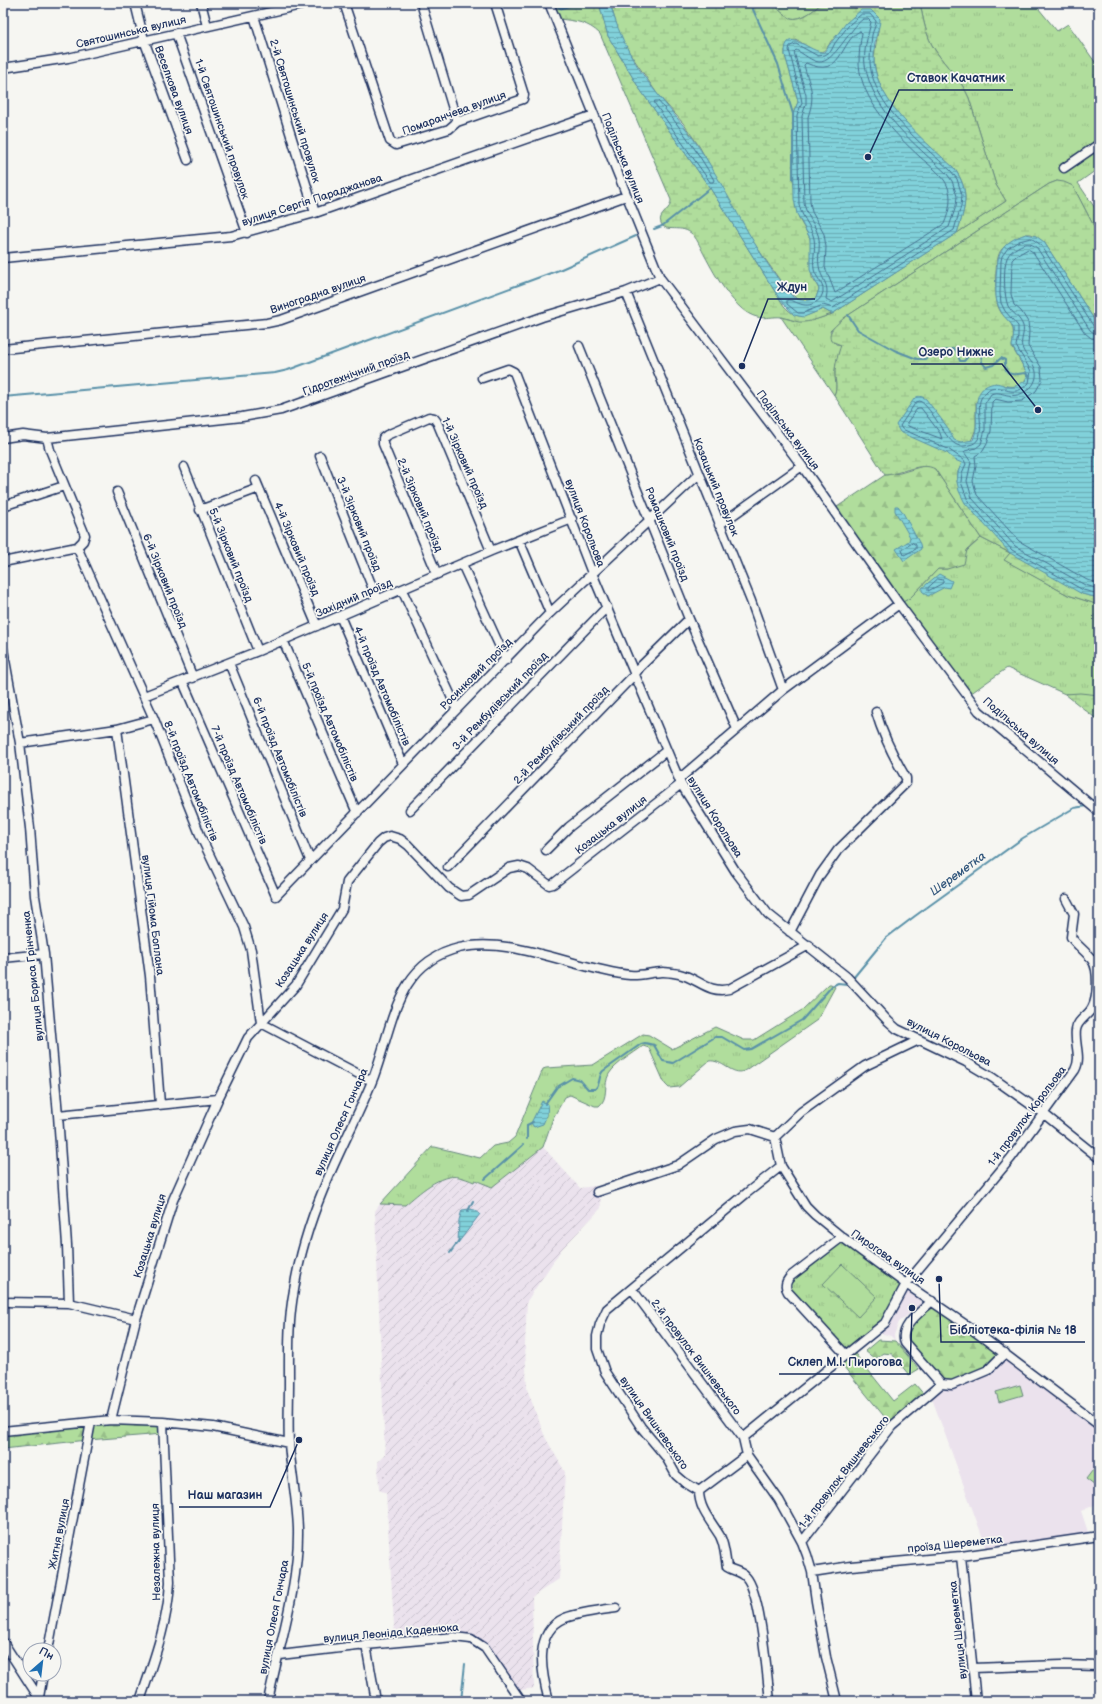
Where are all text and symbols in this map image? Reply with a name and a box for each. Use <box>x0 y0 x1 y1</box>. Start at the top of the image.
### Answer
street label: Святошинська вулиця <box>75 13 187 51</box>
street label: 2-й Святошинський провулок <box>267 38 323 185</box>
street label: Веселкова вулиця <box>152 44 196 136</box>
street label: 1-й Святошинський провулок <box>192 57 252 201</box>
callout: Ставок Качатник <box>899 66 1013 90</box>
text: Ставок Качатник <box>907 71 1006 86</box>
street label: Помаранчева вулиця <box>400 88 508 138</box>
street label: Подільська вулиця <box>599 111 647 205</box>
street label: вулиця Сергія Параджанова <box>240 171 384 229</box>
street label: Виноградна вулиця <box>268 272 368 316</box>
callout: Ждун <box>768 275 815 299</box>
text: Ждун <box>777 280 807 295</box>
callout: Озеро Нижнє <box>911 340 1002 364</box>
text: Озеро Нижнє <box>918 345 994 360</box>
street label: Гідротехнічний проїзд <box>301 348 411 398</box>
street label: Подільська вулиця <box>754 388 822 472</box>
street label: 1-й Зірковий проїзд <box>439 415 491 511</box>
street label: Козацький провулок <box>690 436 742 538</box>
street label: 2-й Зірковий проїзд <box>394 456 446 554</box>
street label: 3-й Зірковий проїзд <box>334 475 384 573</box>
street label: вулиця Корольова <box>562 477 608 569</box>
street label: Ромашковий проїзд <box>642 485 692 583</box>
street label: 4-й Зірковий проїзд <box>271 500 323 598</box>
street label: 5-й Зірковий проїзд <box>206 506 256 604</box>
street label: 6-й Зірковий проїзд <box>140 532 190 630</box>
street label: Західний проїзд <box>314 576 394 620</box>
street label: 4-й проїзд Автомобілістів <box>351 624 413 748</box>
street label: Росинковий проїзд <box>437 635 515 713</box>
street label: 3-й Рембудівський проїзд <box>450 649 551 753</box>
street label: 5-й проїзд Автомобілістів <box>299 660 361 784</box>
street label: 2-й Рембудівський проїзд <box>511 683 612 787</box>
street label: Подільська вулиця <box>980 694 1062 768</box>
street label: 6-й проїзд Автомобілістів <box>250 695 310 819</box>
street label: 8-й проїзд Автомобілістів <box>161 719 221 843</box>
street label: 7-й проїзд Автомобілістів <box>208 724 270 846</box>
street label: вулиця Корольова <box>685 774 745 860</box>
street label: Козацька вулиця <box>573 793 649 857</box>
water label: Шереметка <box>927 849 989 899</box>
street label: вулиця Гійома Боплана <box>139 854 167 977</box>
street label: вулиця Бориса Грінченка <box>20 910 46 1042</box>
street label: Козацька вулиця <box>273 910 331 990</box>
street label: вулиця Корольова <box>905 1015 994 1069</box>
street label: 1-й провулок Корольова <box>985 1063 1069 1169</box>
street label: вулиця Олеся Гончара <box>311 1066 371 1178</box>
street label: Козацька вулиця <box>131 1192 169 1280</box>
street label: Пирогова вулиця <box>849 1227 927 1287</box>
street label: 2-й провулок Вишневського <box>648 1297 744 1418</box>
callout: Бібліотека-філія № 18 <box>941 1318 1085 1342</box>
text: Бібліотека-філія № 18 <box>949 1323 1077 1338</box>
callout: Склеп М.І. Пирогова <box>779 1350 910 1374</box>
text: Склеп М.І. Пирогова <box>788 1355 903 1370</box>
street label: вулиця Вишневського <box>617 1374 691 1472</box>
street label: 1-й провулок Вишневського <box>796 1413 892 1531</box>
callout: Наш магазин <box>179 1483 270 1507</box>
text: Наш магазин <box>188 1488 262 1503</box>
street label: Житня вулиця <box>46 1497 72 1571</box>
street label: Незалежна вулиця <box>149 1503 163 1601</box>
street label: проїзд Шереметка <box>907 1532 1004 1555</box>
street label: вулиця Олеся Гончара <box>257 1558 292 1675</box>
street label: вулиця Шереметка <box>946 1580 970 1680</box>
street label: вулиця Леоніда Каденюка <box>323 1621 460 1645</box>
north arrow <box>22 1642 62 1682</box>
text: Пн <box>37 1644 56 1663</box>

